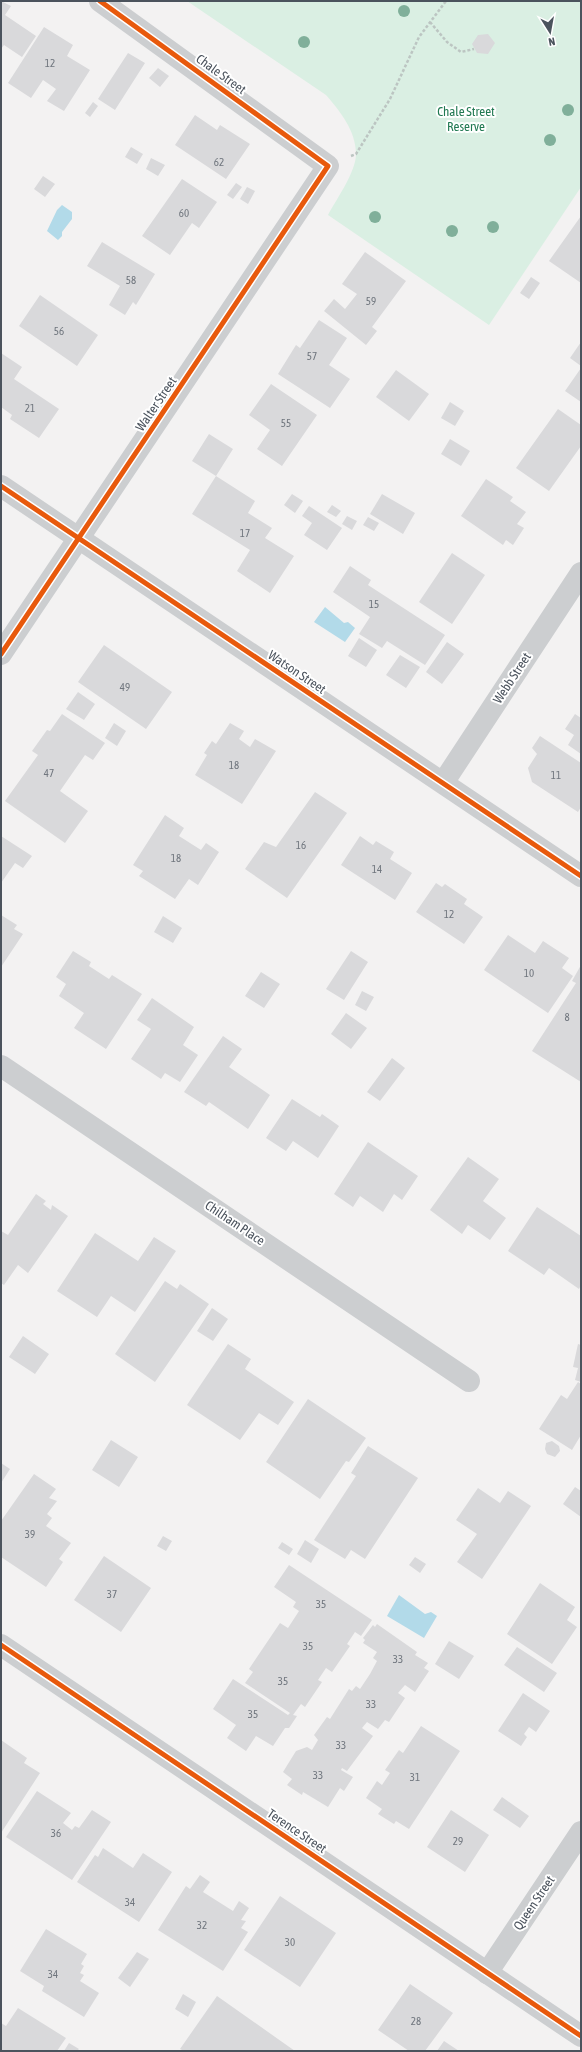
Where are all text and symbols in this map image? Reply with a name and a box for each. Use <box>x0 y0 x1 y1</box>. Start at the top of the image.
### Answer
north arrow <box>530 12 570 52</box>
text: N <box>548 35 556 48</box>
street label: Chale Street <box>193 51 249 97</box>
house number: 12 <box>45 57 55 69</box>
park label: Chale Street Reserve <box>437 104 495 134</box>
house number: 62 <box>214 156 224 168</box>
house number: 60 <box>179 207 189 219</box>
house number: 58 <box>126 274 136 286</box>
house number: 59 <box>366 295 376 307</box>
house number: 56 <box>54 325 64 337</box>
house number: 57 <box>307 350 317 362</box>
street label: Walter Street <box>132 374 180 434</box>
house number: 21 <box>25 402 35 414</box>
house number: 55 <box>281 417 291 429</box>
house number: 17 <box>240 527 250 539</box>
house number: 15 <box>369 598 379 610</box>
street label: Watson Street <box>265 647 329 697</box>
street label: Webb Street <box>490 650 534 706</box>
house number: 49 <box>120 681 130 693</box>
house number: 18 <box>229 759 239 771</box>
house number: 47 <box>44 767 54 779</box>
house number: 11 <box>551 769 561 781</box>
house number: 16 <box>296 839 306 851</box>
house number: 18 <box>171 852 181 864</box>
house number: 14 <box>372 863 382 875</box>
house number: 12 <box>444 908 454 920</box>
house number: 10 <box>524 967 534 979</box>
house number: 8 <box>564 1011 570 1023</box>
street label: Chilham Place <box>202 1198 268 1248</box>
house number: 39 <box>25 1528 35 1540</box>
house number: 37 <box>107 1588 117 1600</box>
house number: 35 <box>316 1598 326 1610</box>
house number: 35 <box>303 1640 313 1652</box>
house number: 33 <box>393 1653 403 1665</box>
house number: 35 <box>278 1675 288 1687</box>
house number: 33 <box>366 1698 376 1710</box>
house number: 35 <box>248 1708 258 1720</box>
house number: 33 <box>336 1739 346 1751</box>
house number: 33 <box>313 1769 323 1781</box>
house number: 31 <box>410 1771 420 1783</box>
street label: Terence Street <box>265 1806 330 1856</box>
house number: 36 <box>51 1827 61 1839</box>
house number: 29 <box>453 1835 463 1847</box>
street label: Queen Street <box>510 1873 558 1933</box>
house number: 34 <box>125 1896 135 1908</box>
house number: 32 <box>197 1919 207 1931</box>
house number: 30 <box>285 1936 295 1948</box>
house number: 34 <box>48 1968 58 1980</box>
house number: 28 <box>411 2015 421 2027</box>

